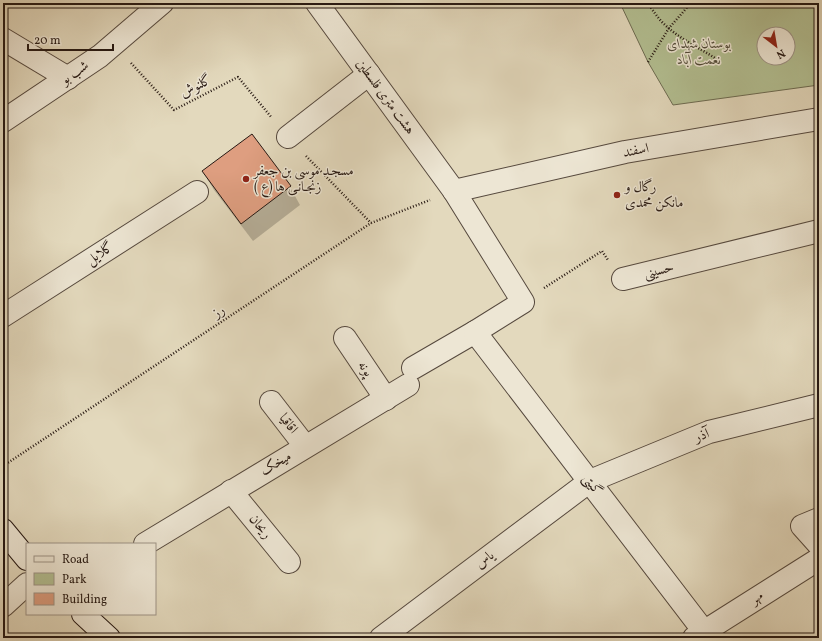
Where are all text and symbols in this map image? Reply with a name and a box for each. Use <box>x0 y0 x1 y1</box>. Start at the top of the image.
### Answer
scale bar <box>28 26 113 52</box>
north arrow <box>756 26 796 66</box>
text: 20 m <box>34 33 61 49</box>
park label: بوستان شهدای نعمت آباد <box>667 35 731 70</box>
text: N <box>773 45 788 62</box>
street label: هشت متری فلسطین <box>351 55 419 139</box>
street label: شب بو <box>55 56 93 91</box>
street label: گلنوش <box>177 71 215 103</box>
street label: اسفند <box>621 139 651 163</box>
place label: مسجـد موسی بن جعفر ( ع) زنجـانـی ها <box>252 162 354 198</box>
marker: مسجـد موسی بن جعفر ( ع) زنجـانـی ها <box>241 174 251 184</box>
place label: رگال و مانکن محمدی <box>623 178 683 213</box>
marker: رگال و مانکن محمدی <box>612 190 622 200</box>
street label: گلایل <box>83 238 117 270</box>
street label: حسینی <box>642 258 676 284</box>
street label: رز <box>207 301 229 324</box>
street label: پونه <box>353 357 378 382</box>
street label: اقاقیا <box>274 410 302 438</box>
street label: آذر <box>690 424 714 448</box>
street label: میخک <box>257 447 295 481</box>
street label: گیتی <box>578 470 606 500</box>
street label: ریحان <box>244 511 276 543</box>
legend <box>26 543 156 615</box>
street label: یاس <box>471 546 500 574</box>
text: Road <box>62 552 89 568</box>
text: Park <box>62 572 87 588</box>
street label: مهر <box>745 587 767 610</box>
text: Building <box>62 592 107 608</box>

